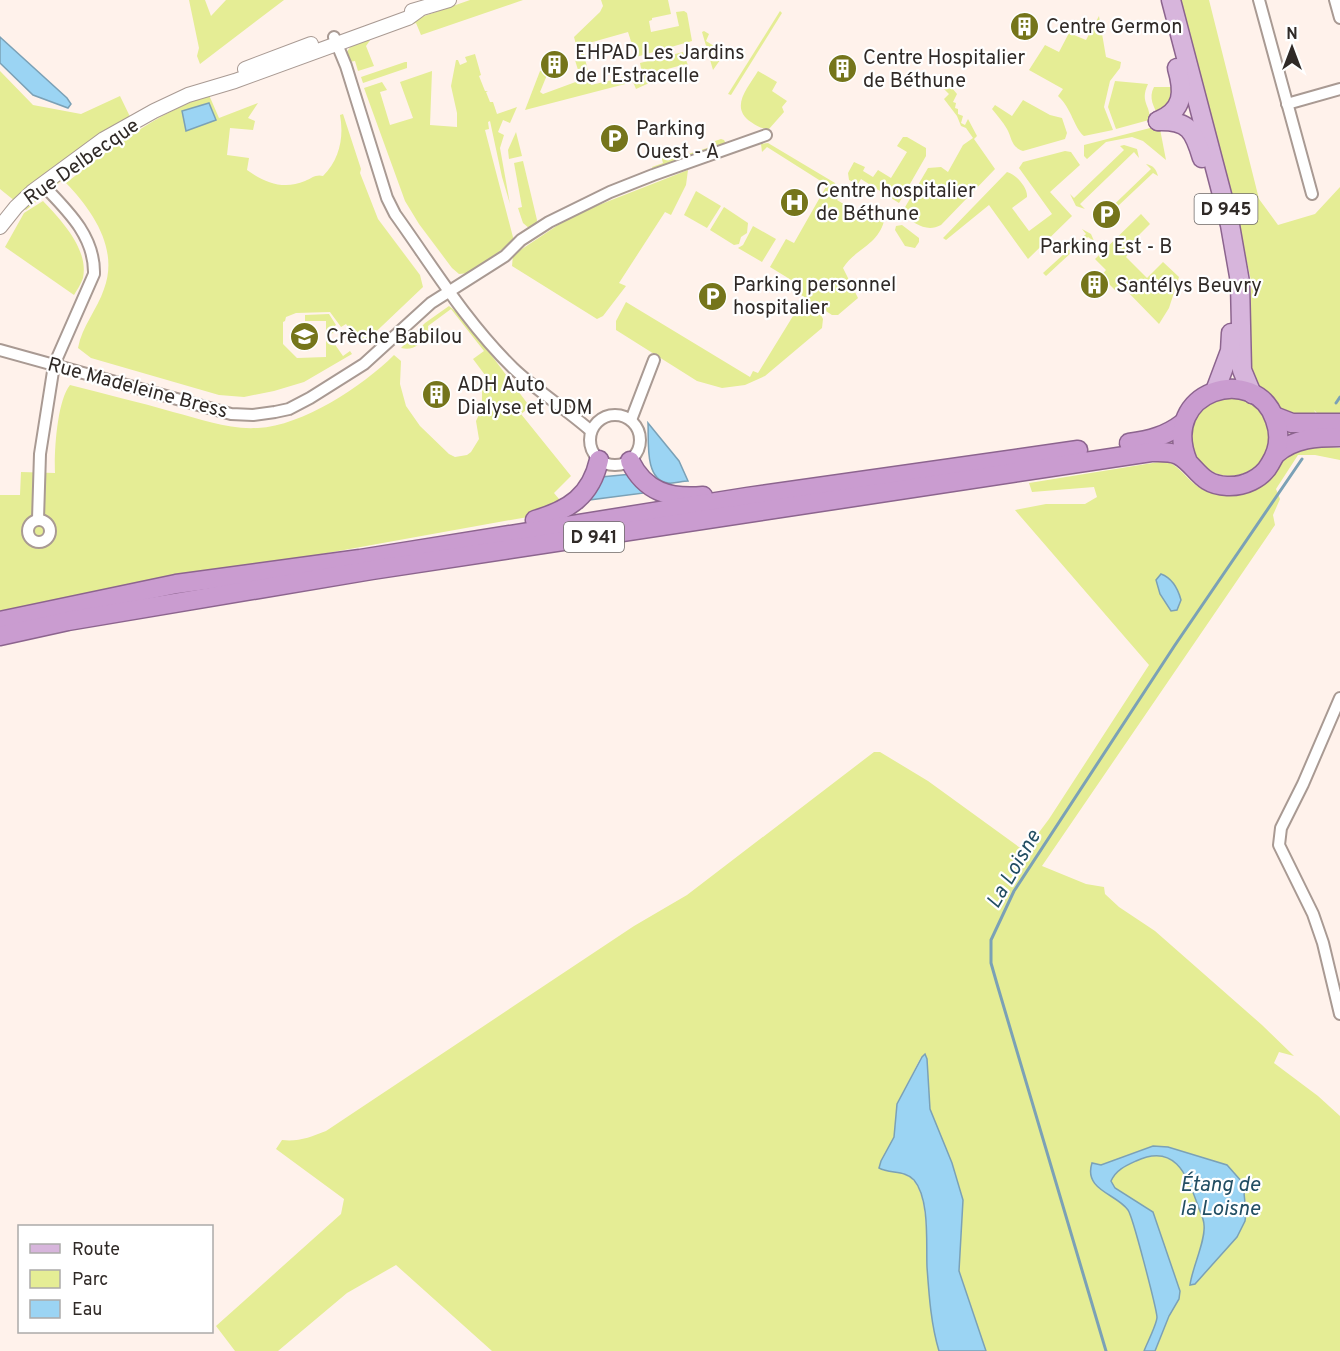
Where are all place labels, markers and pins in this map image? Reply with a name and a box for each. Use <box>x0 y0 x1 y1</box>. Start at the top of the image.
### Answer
building icon: Centre Germon <box>1009 10 1041 42</box>
place label: Centre Germon <box>1046 15 1182 41</box>
place label: EHPAD Les Jardins de l'Estracelle <box>575 41 745 90</box>
place label: Centre Hospitalier de Béthune <box>863 46 1025 95</box>
building icon: EHPAD Les Jardins de l'Estracelle <box>538 48 570 80</box>
building icon: Centre Hospitalier de Béthune <box>826 52 858 84</box>
place label: Parking Ouest - A <box>636 117 719 166</box>
parking icon: Parking Ouest - A <box>599 123 631 155</box>
place label: Centre hospitalier de Béthune <box>816 179 976 228</box>
hospital icon: Centre hospitalier de Béthune <box>779 186 811 218</box>
parking icon: Parking Est - B <box>1090 199 1122 231</box>
place label: Parking Est - B <box>1040 235 1172 261</box>
building icon: Santélys Beuvry <box>1079 269 1111 301</box>
place label: Parking personnel hospitalier <box>733 273 896 322</box>
place label: Santélys Beuvry <box>1116 274 1262 300</box>
parking icon: Parking personnel hospitalier <box>696 280 728 312</box>
school or university icon: Crèche Babilou <box>289 320 321 352</box>
place label: Crèche Babilou <box>326 325 462 351</box>
place label: ADH Auto Dialyse et UDM <box>457 373 593 422</box>
building icon: ADH Auto Dialyse et UDM <box>420 379 452 411</box>

